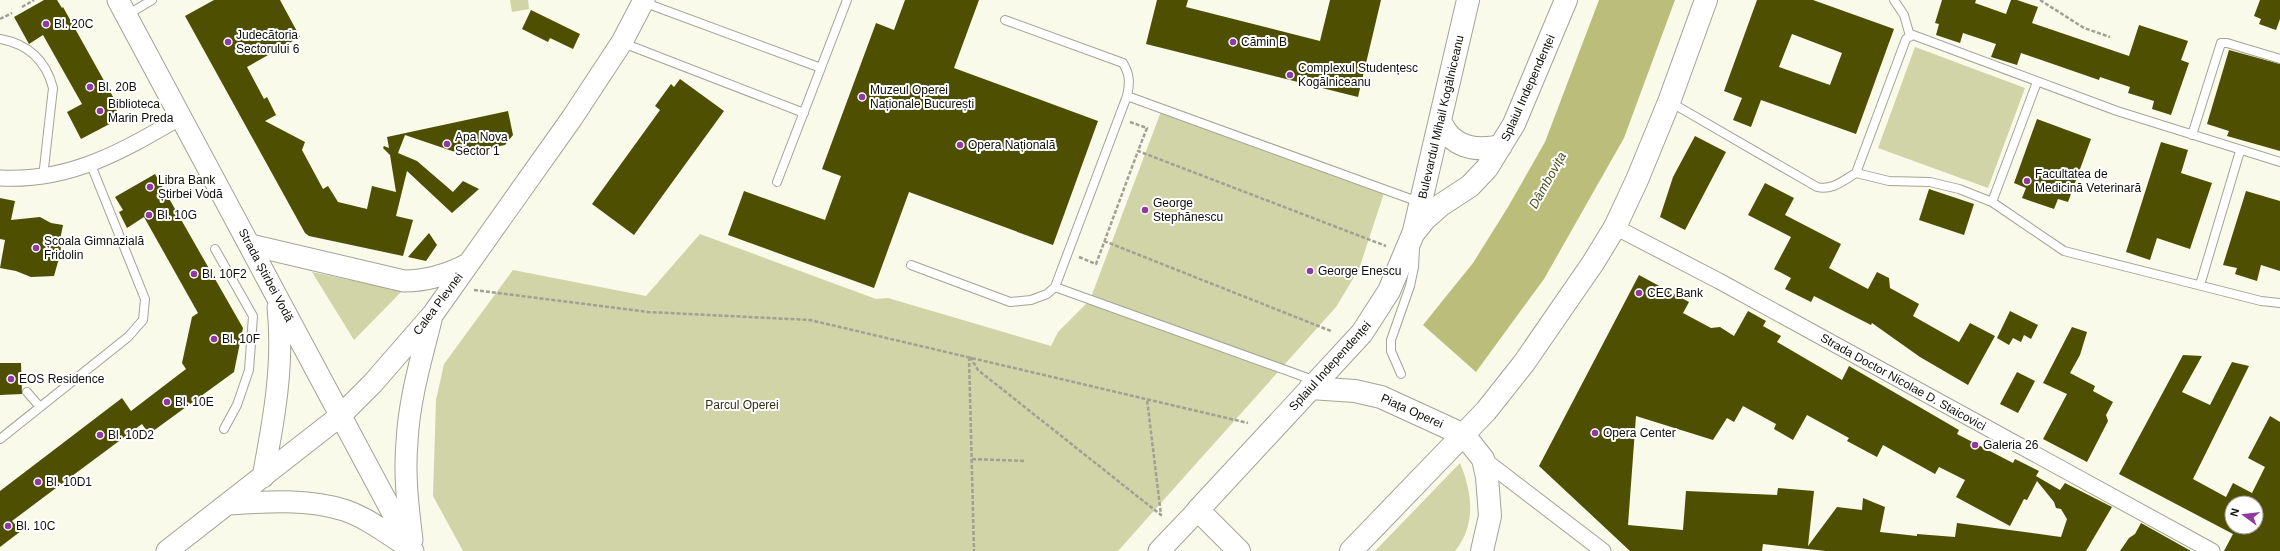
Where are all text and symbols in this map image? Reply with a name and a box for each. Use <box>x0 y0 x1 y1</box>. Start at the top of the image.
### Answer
place label: Bl. 20C <box>54 17 94 31</box>
marker: Bl. 20C <box>41 19 51 29</box>
place label: Judecătoria Sectorului 6 <box>236 28 300 56</box>
street label: Splaiul Independenței <box>1498 32 1558 144</box>
street label: Bulevardul Mihail Kogălniceanu <box>1415 34 1467 200</box>
place label: Cămin B <box>1241 35 1287 49</box>
marker: Judecătoria Sectorului 6 <box>223 37 233 47</box>
marker: Cămin B <box>1228 37 1238 47</box>
place label: Complexul Studențesc Kogălniceanu <box>1298 61 1418 89</box>
marker: Complexul Studențesc Kogălniceanu <box>1285 70 1295 80</box>
place label: Bl. 20B <box>98 80 137 94</box>
marker: Bl. 20B <box>85 82 95 92</box>
place label: Muzeul Operei Naționale București <box>870 83 974 111</box>
marker: Muzeul Operei Naționale București <box>857 92 867 102</box>
place label: Biblioteca Marin Preda <box>108 97 174 125</box>
marker: Biblioteca Marin Preda <box>95 106 105 116</box>
place label: Apa Nova Sector 1 <box>455 130 508 158</box>
place label: Opera Națională <box>968 138 1056 152</box>
marker: Apa Nova Sector 1 <box>442 139 452 149</box>
marker: Opera Națională <box>955 140 965 150</box>
water label: Dâmbovița <box>1526 149 1569 211</box>
place label: Facultatea de Medicină Veterinară <box>2035 167 2141 195</box>
place label: Libra Bank Știrbei Vodă <box>158 173 223 201</box>
marker: Facultatea de Medicină Veterinară <box>2022 176 2032 186</box>
marker: Libra Bank Știrbei Vodă <box>145 182 155 192</box>
place label: George Stephănescu <box>1153 196 1223 224</box>
marker: George Stephănescu <box>1140 205 1150 215</box>
place label: Bl. 10G <box>157 208 197 222</box>
marker: Bl. 10G <box>144 210 154 220</box>
street label: Strada Știrbei Vodă <box>236 226 297 324</box>
place label: Școala Gimnazială Fridolin <box>44 234 144 262</box>
marker: Școala Gimnazială Fridolin <box>31 243 41 253</box>
place label: George Enescu <box>1318 264 1401 278</box>
marker: George Enescu <box>1305 266 1315 276</box>
place label: Bl. 10F2 <box>202 267 247 281</box>
marker: Bl. 10F2 <box>189 269 199 279</box>
street label: Calea Plevnei <box>410 270 466 338</box>
place label: CEC Bank <box>1647 286 1704 300</box>
marker: CEC Bank <box>1634 288 1644 298</box>
street label: Splaiul Independenței <box>1286 318 1374 414</box>
street label: Strada Doctor Nicolae D. Staicovici <box>1818 331 1988 433</box>
place label: Bl. 10F <box>222 332 260 346</box>
marker: Bl. 10F <box>209 334 219 344</box>
place label: EOS Residence <box>19 372 105 386</box>
marker: EOS Residence <box>6 374 16 384</box>
street label: Piața Operei <box>1379 391 1445 431</box>
place label: Bl. 10E <box>175 395 214 409</box>
marker: Bl. 10E <box>162 397 172 407</box>
park label: Parcul Operei <box>705 398 779 412</box>
place label: Opera Center <box>1603 426 1676 440</box>
place label: Bl. 10D2 <box>108 428 154 442</box>
marker: Opera Center <box>1590 428 1600 438</box>
marker: Bl. 10D2 <box>95 430 105 440</box>
place label: Galeria 26 <box>1983 438 2039 452</box>
marker: Galeria 26 <box>1970 440 1980 450</box>
place label: Bl. 10D1 <box>46 475 92 489</box>
marker: Bl. 10D1 <box>33 477 43 487</box>
north arrow <box>2224 495 2264 535</box>
text: N <box>2228 507 2241 518</box>
place label: Bl. 10C <box>16 519 56 533</box>
marker: Bl. 10C <box>3 521 13 531</box>

